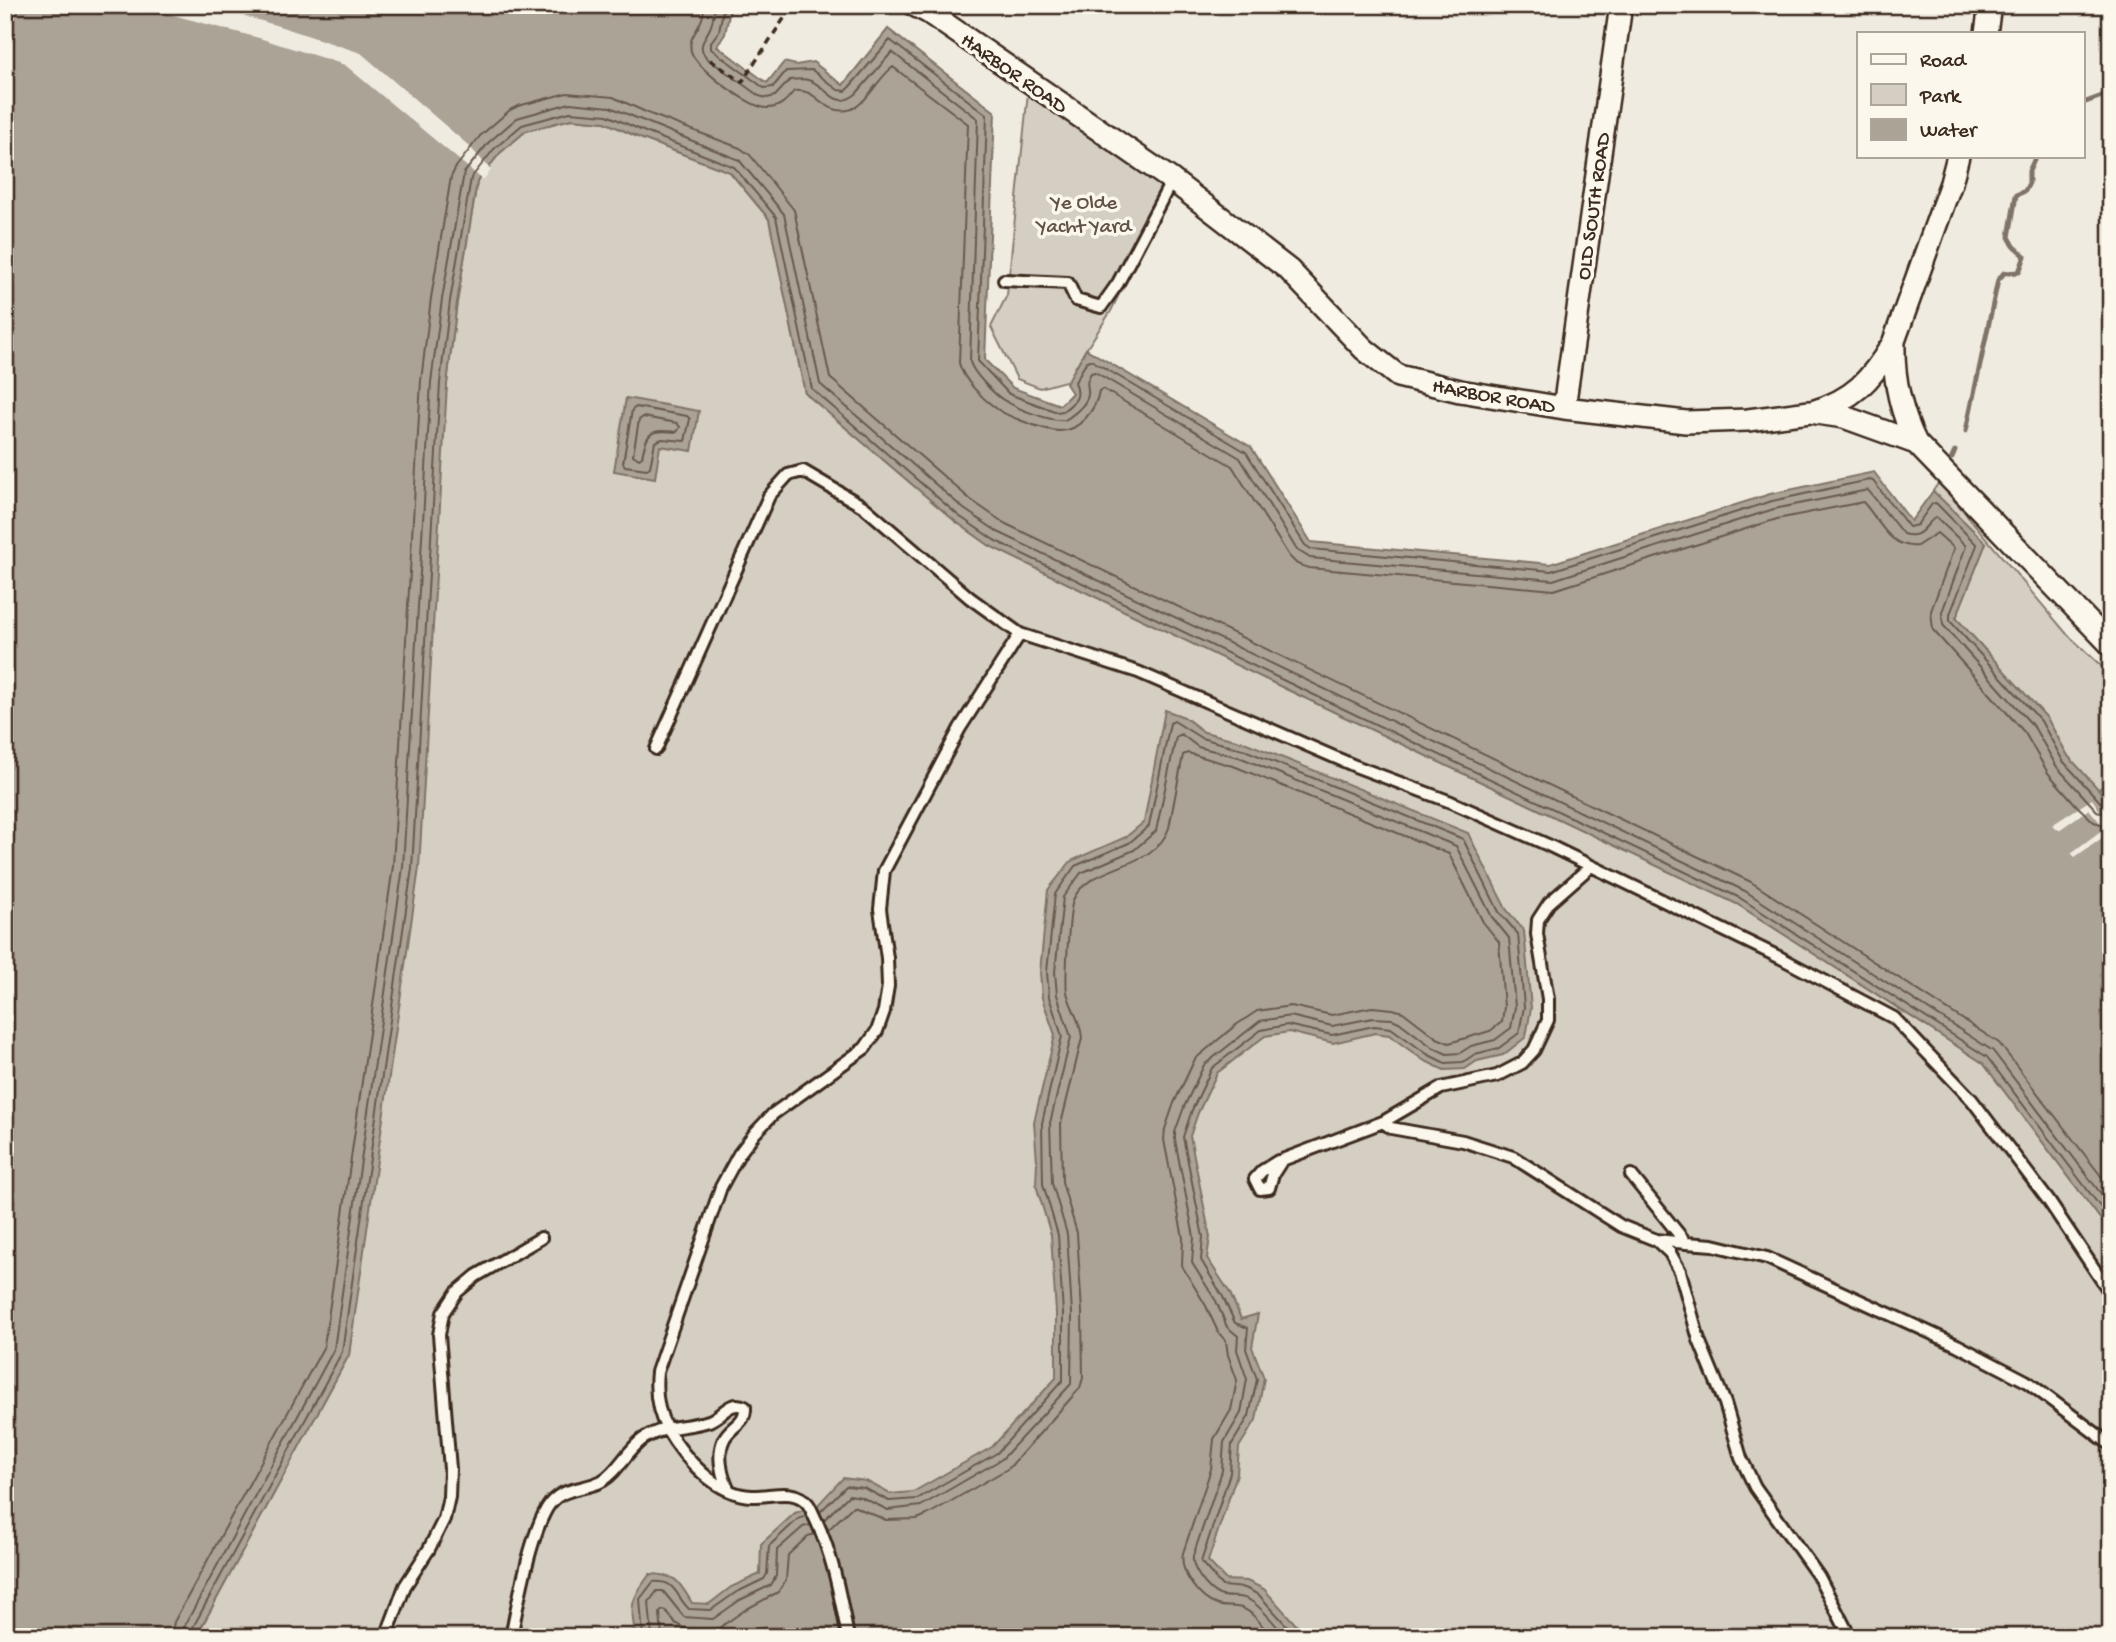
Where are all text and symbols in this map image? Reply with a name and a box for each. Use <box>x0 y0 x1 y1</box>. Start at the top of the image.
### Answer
street label: HARBOR ROAD <box>955 29 1071 121</box>
legend <box>1857 32 2084 158</box>
text: Road <box>1920 50 1968 75</box>
text: Park <box>1919 86 1963 111</box>
text: Water <box>1920 120 1978 145</box>
street label: OLD SOUTH ROAD <box>1573 131 1618 282</box>
park label: Ye Olde Yacht Yard <box>1035 192 1133 241</box>
street label: HARBOR ROAD <box>1430 375 1557 422</box>

